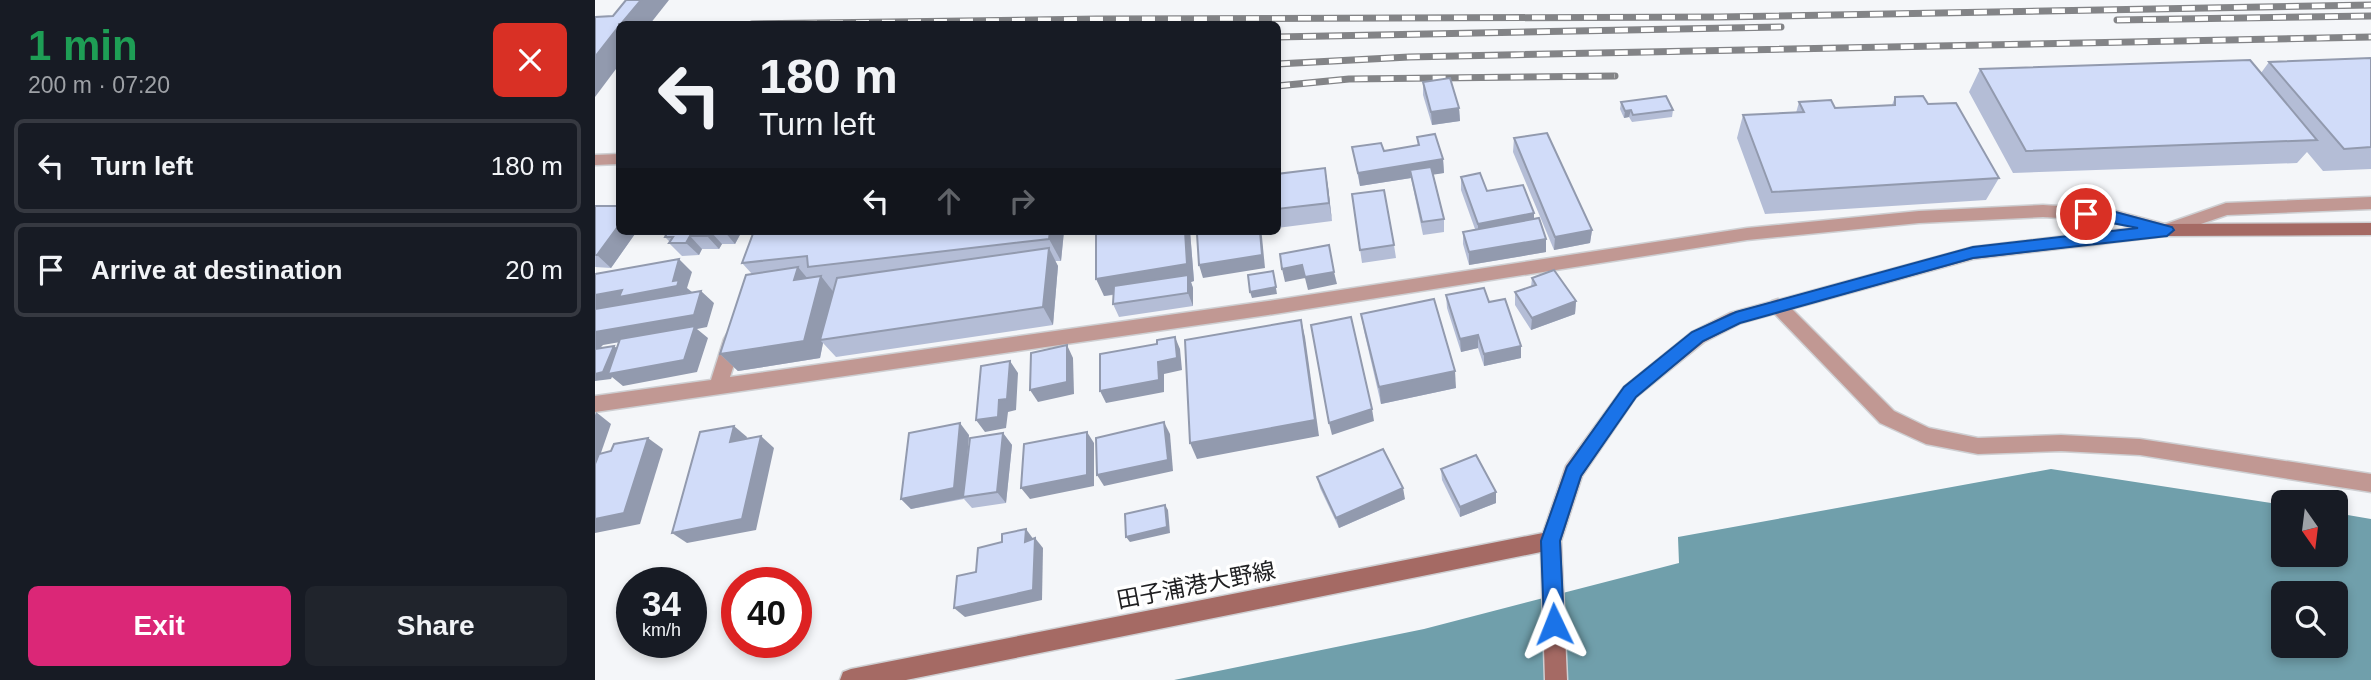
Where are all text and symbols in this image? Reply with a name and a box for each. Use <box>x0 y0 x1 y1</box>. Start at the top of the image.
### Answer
text: 1 min <box>28 22 138 69</box>
button: close <box>493 23 567 97</box>
icon: left <box>644 49 735 140</box>
text: 180 m <box>759 49 898 103</box>
text: 200 m · 07:20 <box>28 72 170 98</box>
text: Turn left <box>759 106 875 142</box>
icon: left <box>32 147 70 185</box>
text: Turn left <box>91 151 193 181</box>
text: 180 m <box>491 151 563 181</box>
icon: left <box>857 182 895 220</box>
icon: ahead <box>930 182 968 220</box>
icon: right <box>1003 182 1041 220</box>
pin <box>2056 184 2116 244</box>
icon: arrive <box>2067 195 2105 233</box>
icon: arrive <box>32 251 70 289</box>
text: Arrive at destination <box>91 255 342 285</box>
text: 20 m <box>505 255 563 285</box>
north arrow <box>2271 490 2349 567</box>
map controls <box>2271 490 2348 658</box>
street label: 田子浦港大野線 <box>1114 557 1278 613</box>
speed limit sign: 40 <box>721 567 812 658</box>
button: search <box>2271 581 2348 658</box>
text: 34 <box>642 584 681 623</box>
button: Exit <box>28 586 291 666</box>
button: Share <box>305 586 567 666</box>
position arrow <box>1517 587 1591 661</box>
text: km/h <box>642 620 681 640</box>

